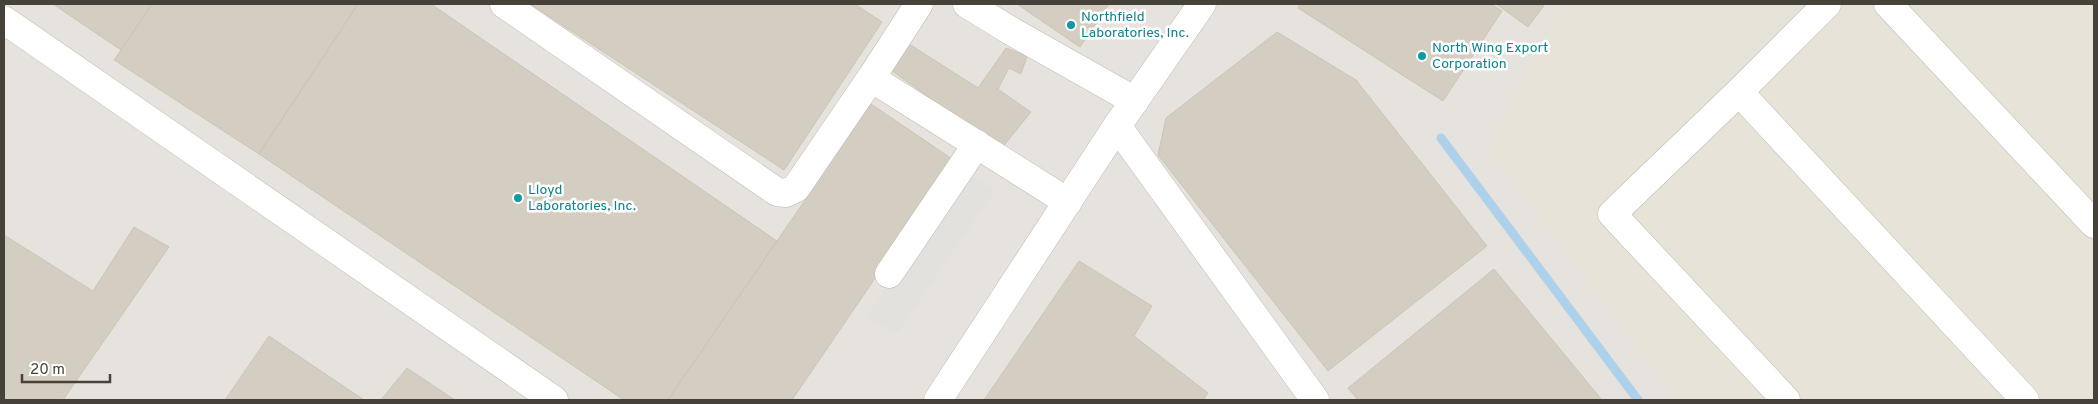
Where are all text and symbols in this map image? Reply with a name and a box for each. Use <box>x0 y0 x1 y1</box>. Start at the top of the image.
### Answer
place label: Northfield Laboratories, Inc. <box>1081 9 1189 42</box>
marker: Northfield Laboratories, Inc. <box>1065 19 1077 31</box>
place label: North Wing Export Corporation <box>1432 40 1548 73</box>
marker: North Wing Export Corporation <box>1416 50 1428 62</box>
place label: Lloyd Laboratories, Inc. <box>528 182 636 215</box>
marker: Lloyd Laboratories, Inc. <box>512 192 524 204</box>
scale bar <box>22 352 110 384</box>
text: 20 m <box>30 361 65 380</box>

